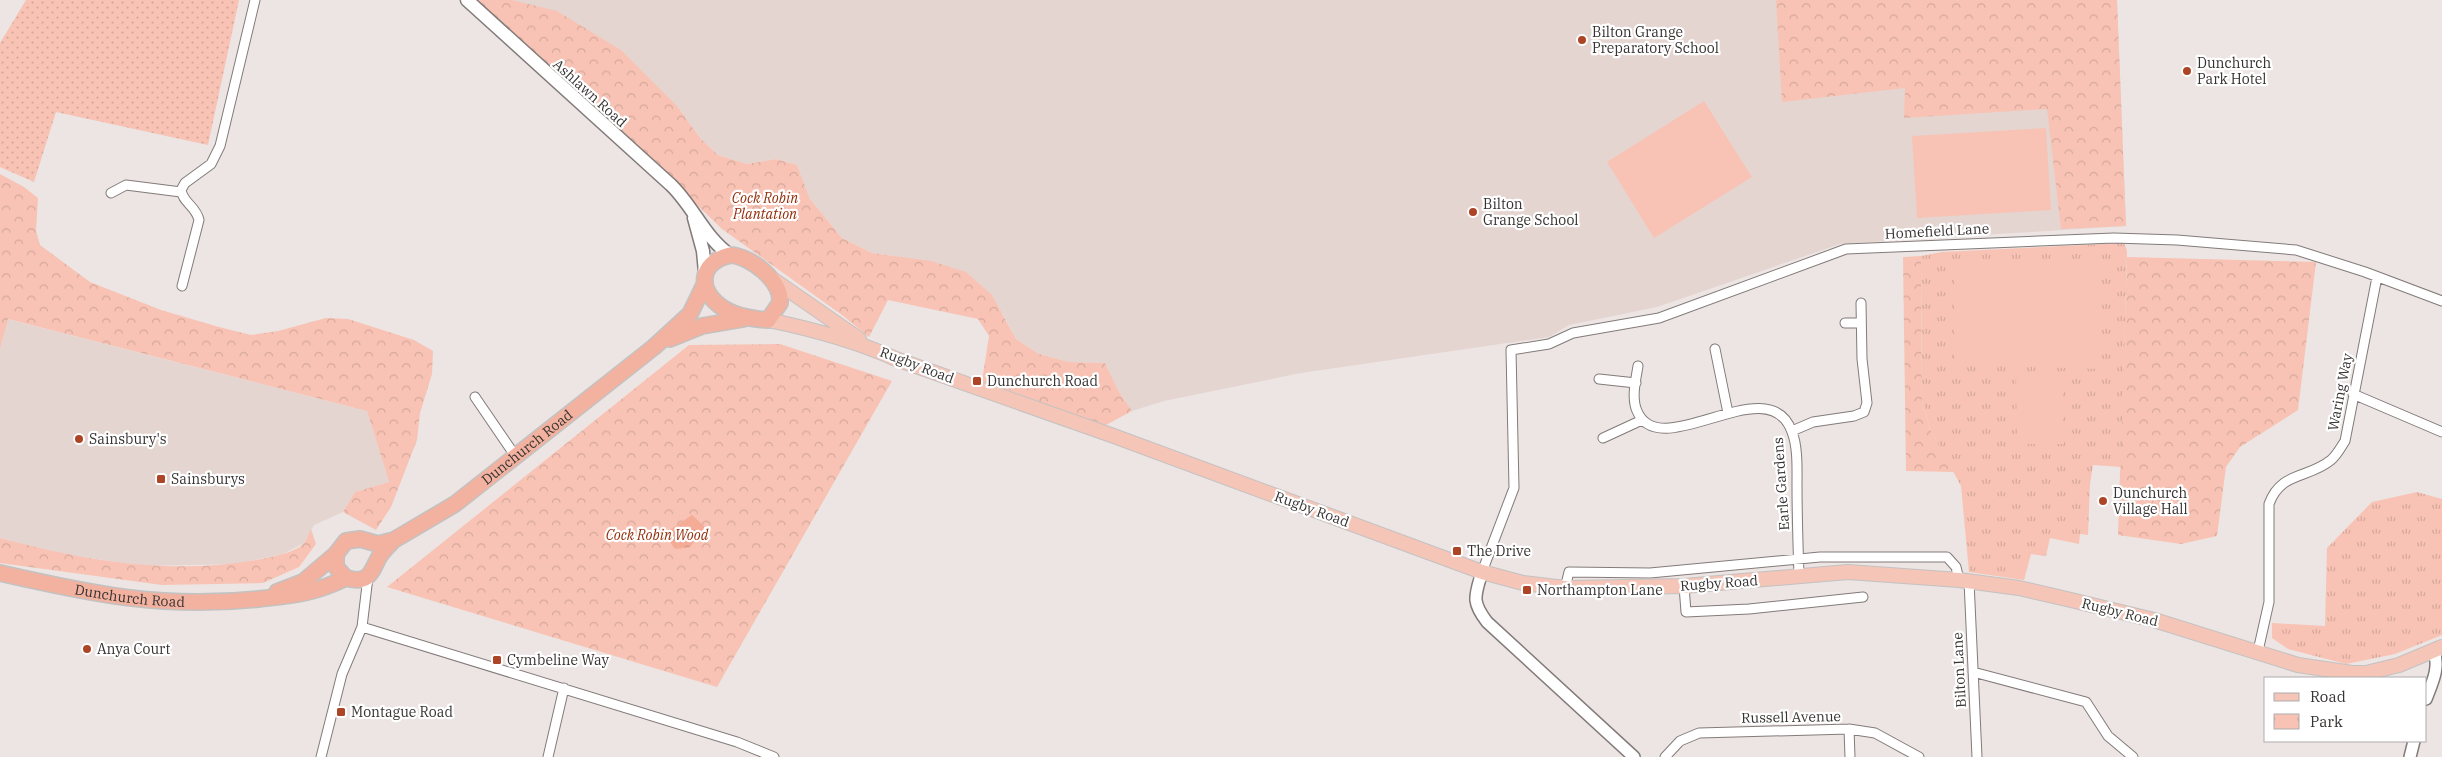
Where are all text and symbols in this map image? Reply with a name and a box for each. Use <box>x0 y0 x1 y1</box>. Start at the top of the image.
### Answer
place label: Bilton Grange Preparatory School <box>1592 23 1719 57</box>
marker: Bilton Grange Preparatory School <box>1576 34 1588 46</box>
place label: Dunchurch Park Hotel <box>2197 54 2272 88</box>
street label: Ashlawn Road <box>549 55 631 131</box>
marker: Dunchurch Park Hotel <box>2181 65 2193 77</box>
park label: Cock Robin Plantation <box>732 189 798 223</box>
place label: Bilton Grange School <box>1483 195 1579 229</box>
marker: Bilton Grange School <box>1467 206 1479 218</box>
street label: Homefield Lane <box>1884 219 1990 243</box>
street label: Rugby Road <box>877 343 957 388</box>
street label: Waring Way <box>2324 351 2356 432</box>
place label: Dunchurch Road <box>987 372 1098 390</box>
marker: Dunchurch Road <box>971 375 983 387</box>
street label: Dunchurch Road <box>478 405 576 489</box>
place label: Sainsbury's <box>89 430 167 448</box>
marker: Sainsbury's <box>73 433 85 445</box>
street label: Earle Gardens <box>1769 437 1793 531</box>
place label: Sainsburys <box>171 470 245 488</box>
marker: Sainsburys <box>155 473 167 485</box>
place label: Dunchurch Village Hall <box>2113 484 2188 518</box>
street label: Rugby Road <box>1272 487 1352 531</box>
marker: Dunchurch Village Hall <box>2097 495 2109 507</box>
park label: Cock Robin Wood <box>606 526 709 544</box>
place label: The Drive <box>1467 542 1531 560</box>
marker: The Drive <box>1451 545 1463 557</box>
street label: Rugby Road <box>1679 571 1759 595</box>
street label: Dunchurch Road <box>73 580 186 611</box>
place label: Northampton Lane <box>1537 581 1663 599</box>
marker: Northampton Lane <box>1521 584 1533 596</box>
street label: Rugby Road <box>2080 594 2161 630</box>
street label: Bilton Lane <box>1948 632 1970 708</box>
place label: Anya Court <box>97 640 170 658</box>
marker: Anya Court <box>81 643 93 655</box>
place label: Cymbeline Way <box>507 651 609 669</box>
marker: Cymbeline Way <box>491 654 503 666</box>
legend <box>2264 677 2427 742</box>
text: Road <box>2310 687 2346 706</box>
place label: Montague Road <box>351 703 453 721</box>
marker: Montague Road <box>335 706 347 718</box>
street label: Russell Avenue <box>1741 707 1841 727</box>
text: Park <box>2310 712 2343 731</box>

